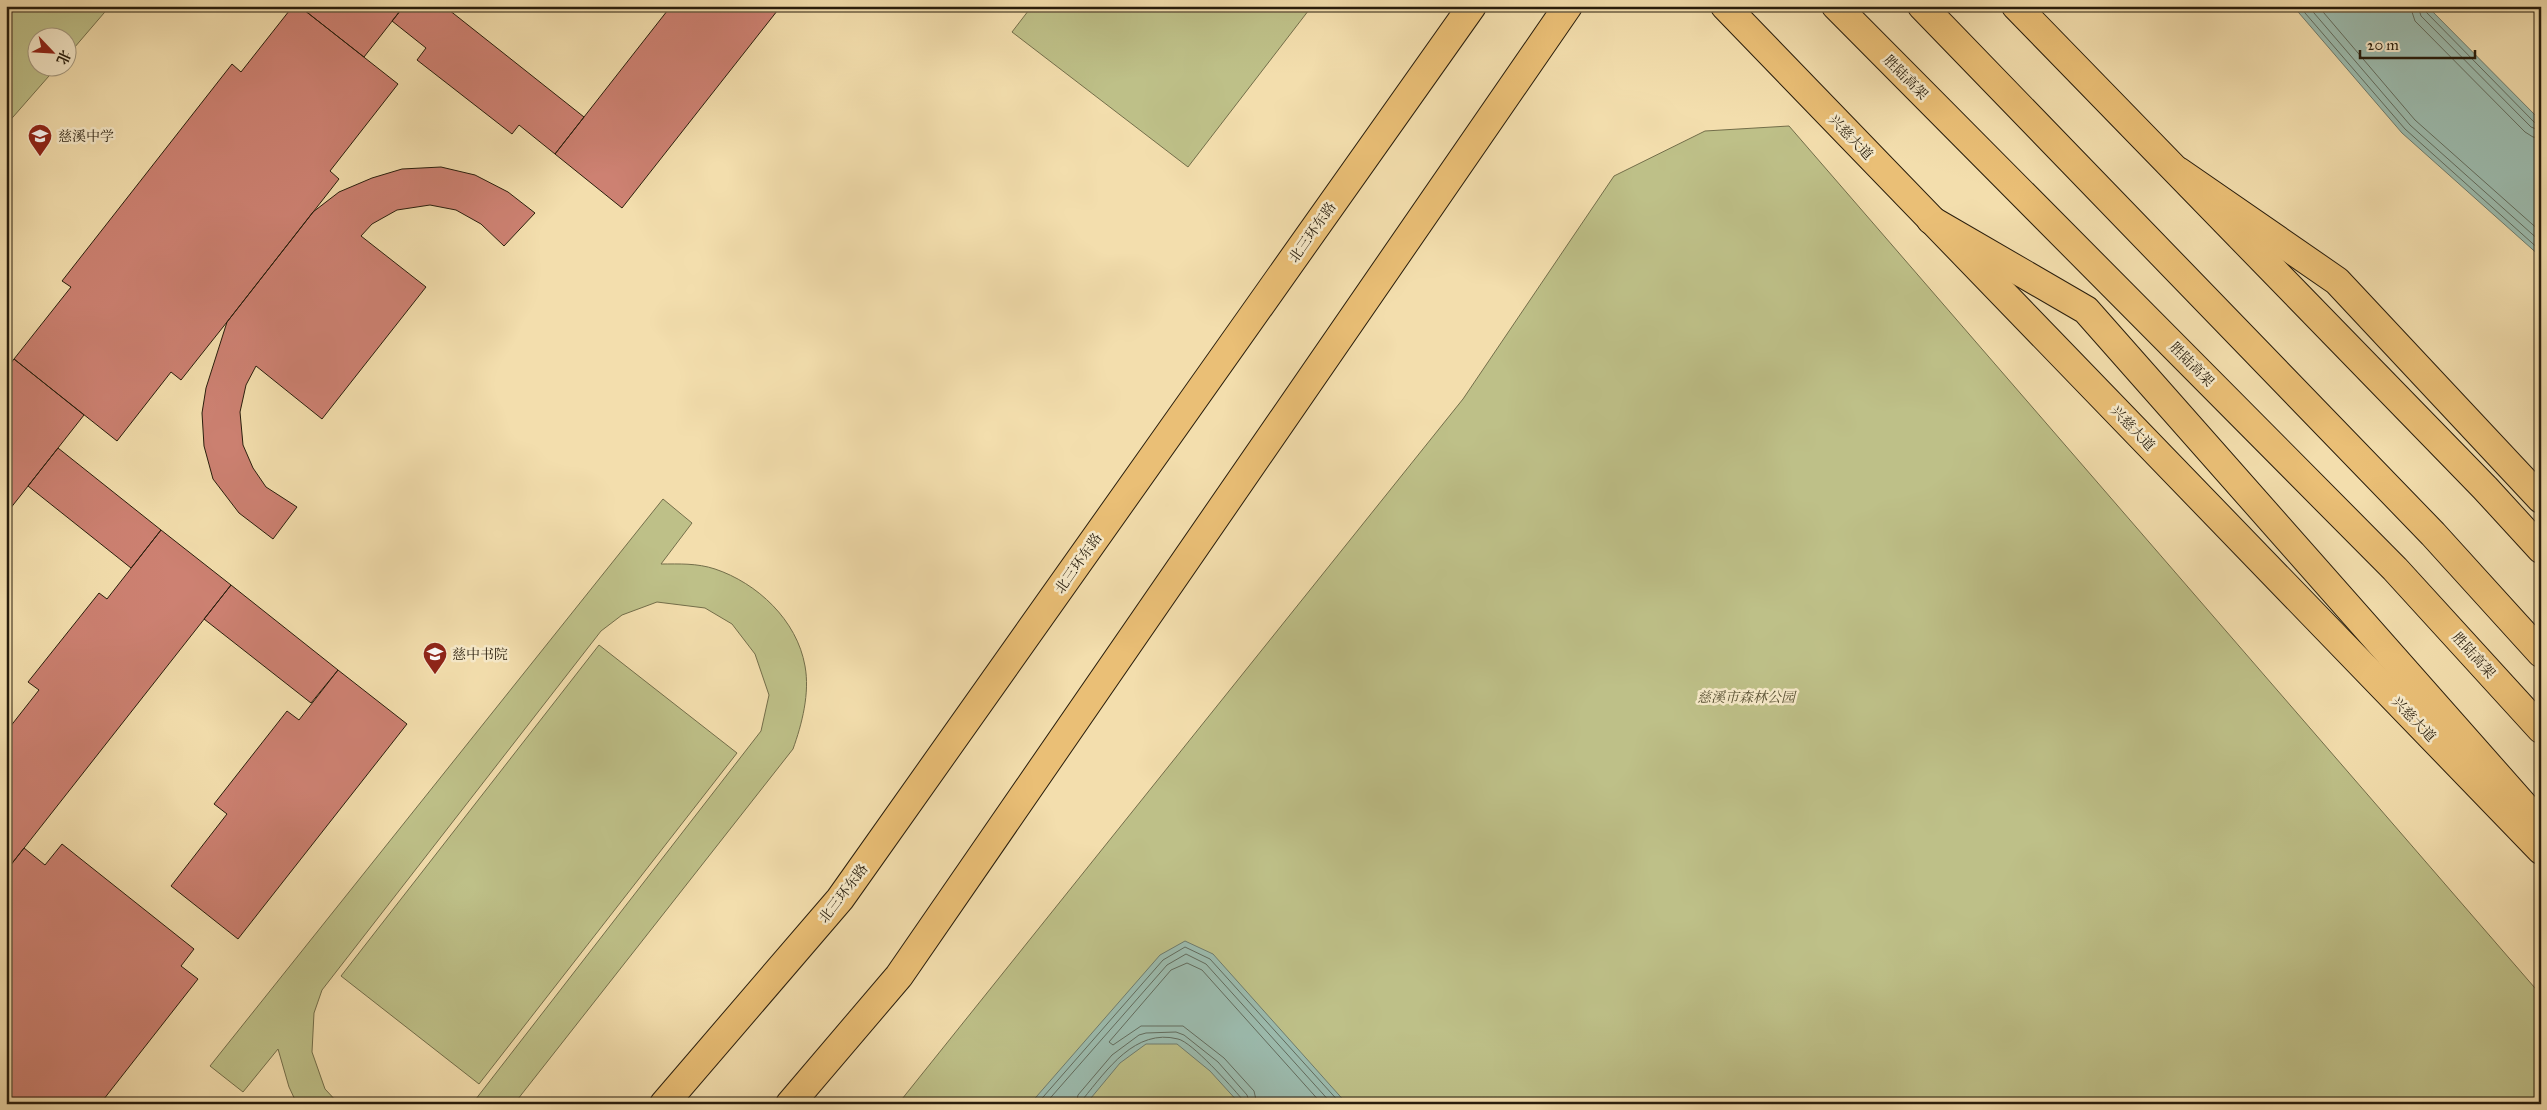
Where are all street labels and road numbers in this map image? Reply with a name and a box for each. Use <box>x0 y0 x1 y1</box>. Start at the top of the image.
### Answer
street label: 胜陆高架 <box>1880 52 1931 103</box>
street label: 兴慈大道 <box>1825 111 1876 163</box>
street label: 北三环东路 <box>1285 199 1339 266</box>
street label: 胜陆高架 <box>2166 339 2217 390</box>
street label: 兴慈大道 <box>2107 402 2158 454</box>
street label: 北三环东路 <box>1051 530 1105 597</box>
street label: 胜陆高架 <box>2449 629 2499 682</box>
street label: 兴慈大道 <box>2388 693 2439 745</box>
street label: 北三环东路 <box>815 860 872 926</box>

